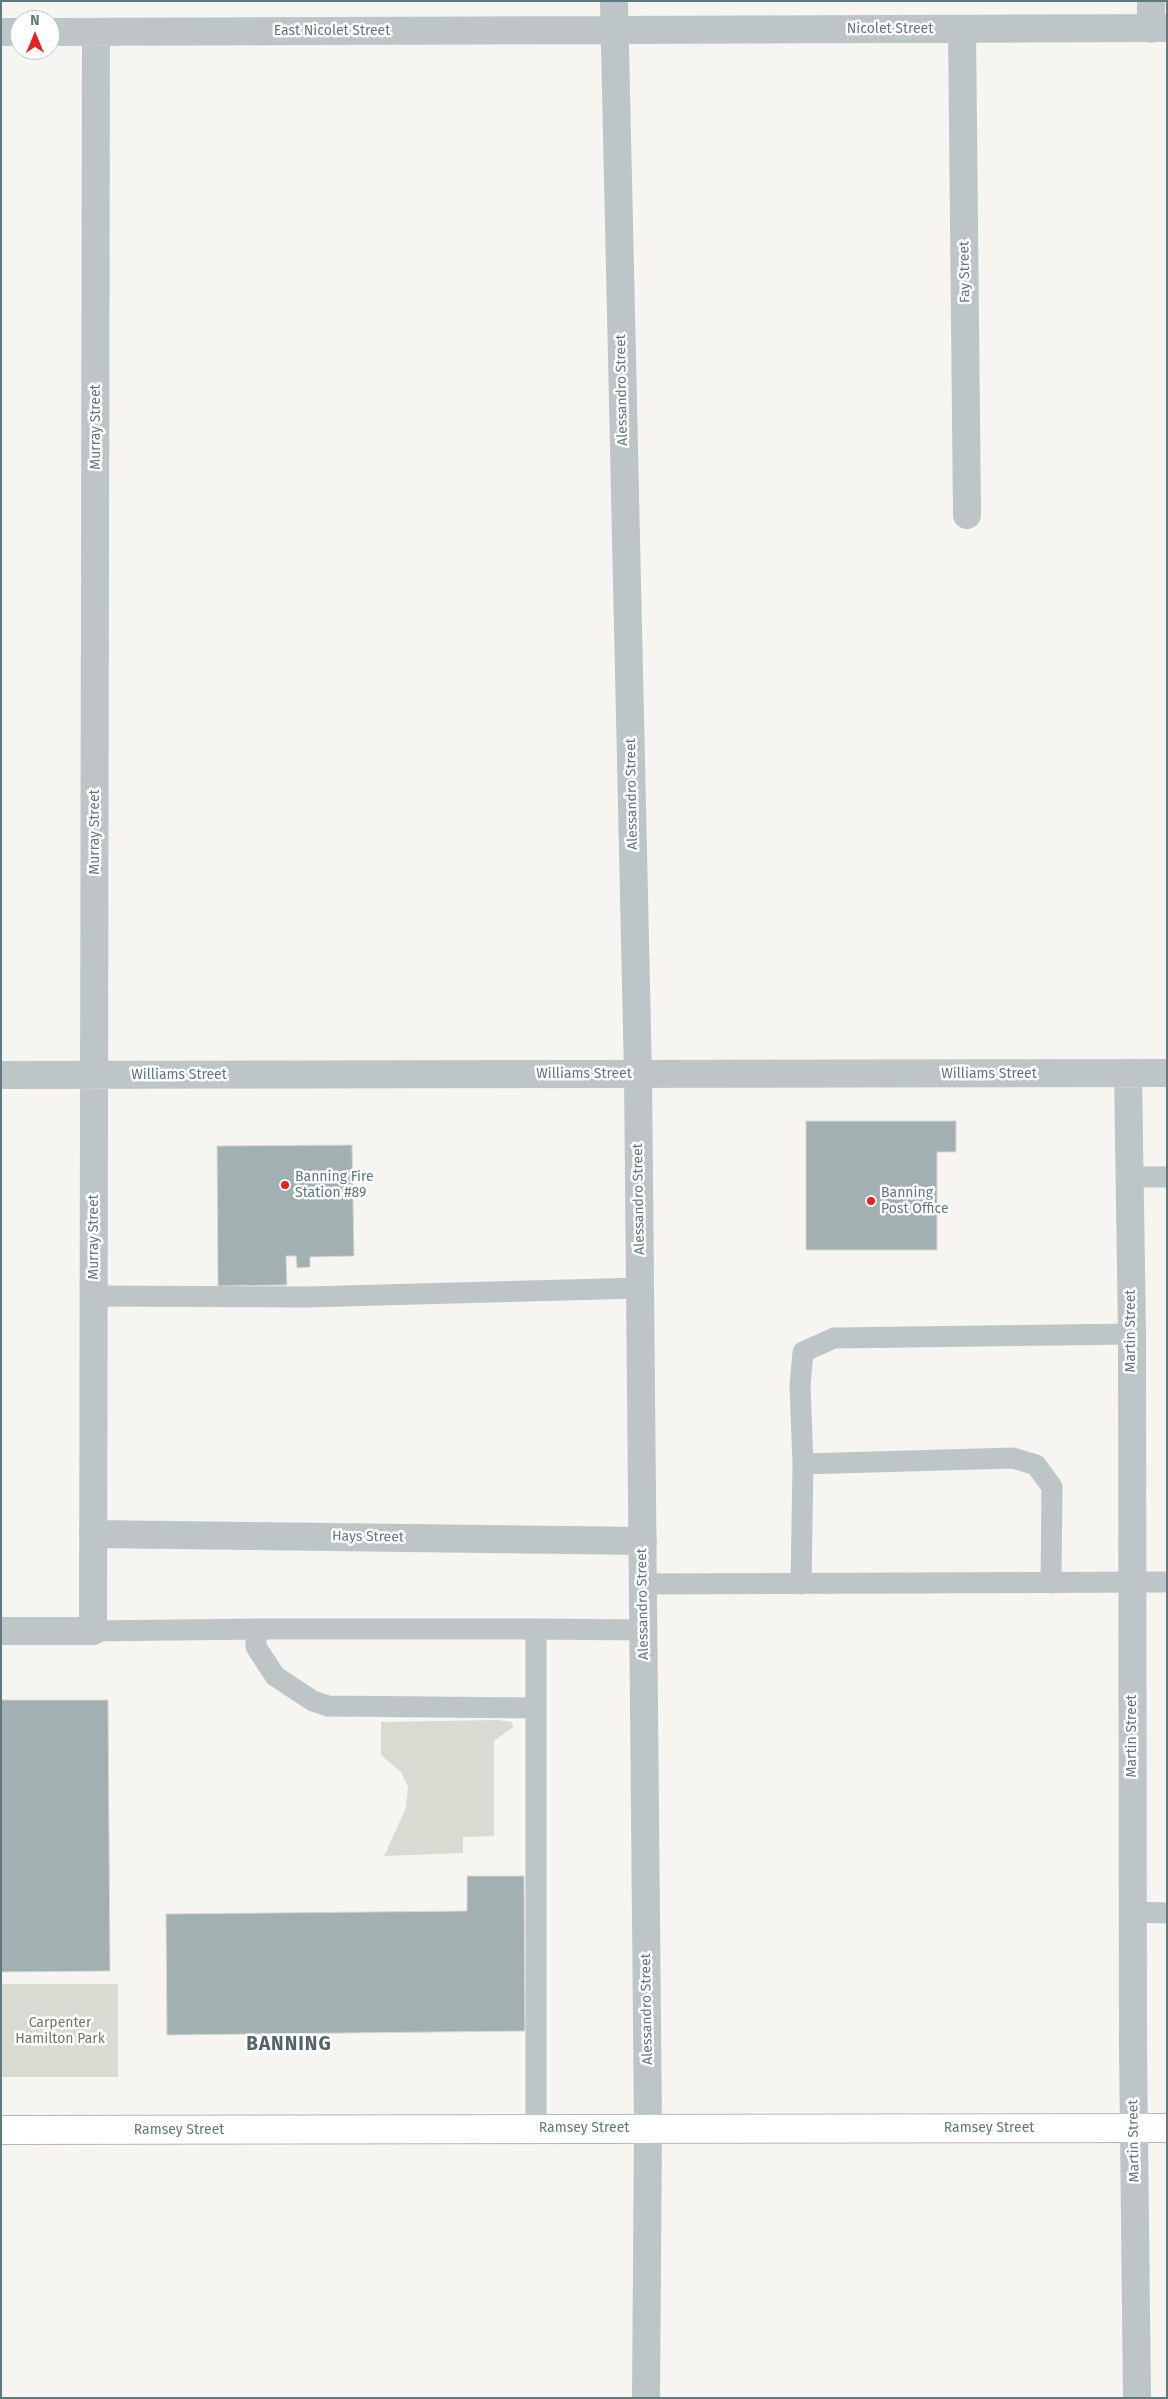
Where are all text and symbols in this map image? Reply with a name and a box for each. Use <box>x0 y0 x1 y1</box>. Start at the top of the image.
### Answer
north arrow <box>10 10 60 60</box>
text: N <box>30 12 40 29</box>
street label: Nicolet Street <box>847 21 933 37</box>
street label: East Nicolet Street <box>274 23 390 39</box>
street label: Fay Street <box>956 241 974 303</box>
street label: Alessandro Street <box>613 334 631 446</box>
street label: Murray Street <box>88 384 104 470</box>
street label: Alessandro Street <box>623 738 641 850</box>
street label: Murray Street <box>87 789 103 875</box>
street label: Williams Street <box>536 1066 632 1082</box>
street label: Williams Street <box>941 1066 1037 1082</box>
street label: Williams Street <box>131 1067 227 1083</box>
street label: Alessandro Street <box>630 1143 648 1255</box>
place label: Banning Fire Station #89 <box>295 1169 374 1202</box>
marker: Banning Fire Station #89 <box>279 1179 291 1191</box>
place label: Banning Post Office <box>881 1185 949 1218</box>
street label: Murray Street <box>86 1194 102 1280</box>
marker: Banning Post Office <box>865 1195 877 1207</box>
street label: Martin Street <box>1123 1290 1139 1372</box>
street label: Hays Street <box>332 1528 404 1546</box>
street label: Alessandro Street <box>634 1548 652 1660</box>
street label: Martin Street <box>1124 1695 1140 1777</box>
street label: Alessandro Street <box>638 1953 656 2065</box>
park label: Carpenter Hamilton Park <box>15 2015 105 2048</box>
district label: BANNING <box>245 2034 333 2056</box>
street label: Martin Street <box>1125 2099 1143 2183</box>
street label: Ramsey Street <box>539 2120 629 2136</box>
street label: Ramsey Street <box>944 2120 1034 2136</box>
street label: Ramsey Street <box>134 2122 224 2138</box>

